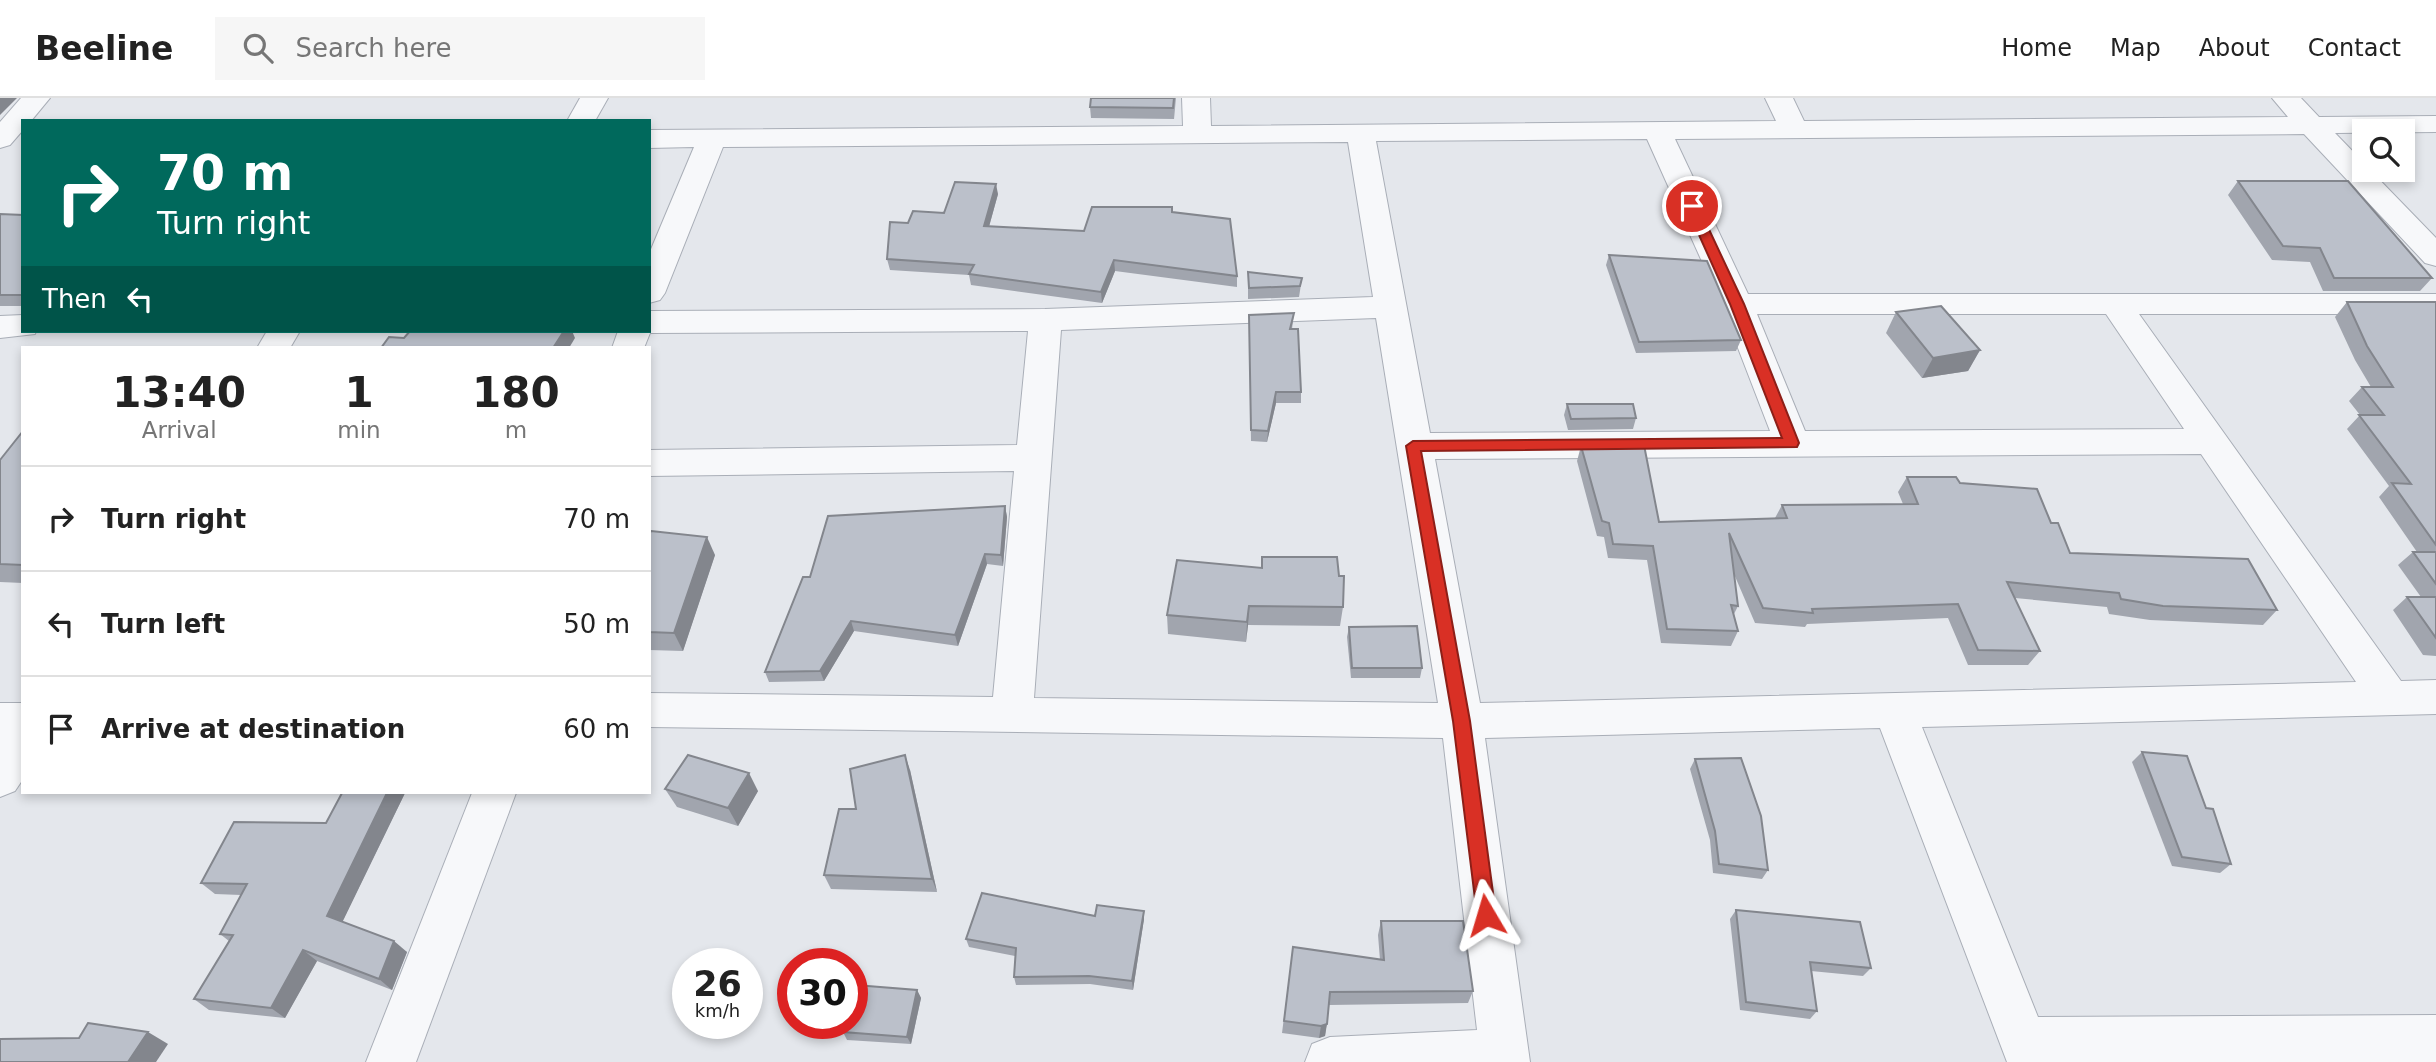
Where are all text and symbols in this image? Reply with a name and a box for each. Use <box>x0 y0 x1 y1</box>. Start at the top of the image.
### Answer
search box <box>215 17 705 80</box>
text: Beeline <box>35 29 173 68</box>
icon: search <box>239 29 277 67</box>
text: Search here <box>295 33 452 63</box>
text: Home <box>2001 34 2072 62</box>
text: Map <box>2110 34 2161 62</box>
text: About <box>2199 34 2270 62</box>
text: Contact <box>2308 34 2401 62</box>
map controls <box>2352 119 2415 182</box>
button: search <box>2352 119 2415 182</box>
text: 70 m <box>157 145 293 202</box>
icon: right <box>42 147 133 238</box>
pin <box>1662 176 1722 236</box>
icon: arrive <box>1673 187 1711 225</box>
text: Turn right <box>157 204 310 242</box>
icon: left <box>121 280 159 318</box>
text: Then <box>42 284 107 314</box>
text: 13:40 <box>112 368 246 417</box>
text: 1 <box>344 368 374 417</box>
text: 180 <box>472 368 560 417</box>
text: Arrival <box>142 417 217 443</box>
text: min <box>337 417 381 443</box>
text: m <box>505 417 527 443</box>
icon: right <box>42 500 80 538</box>
text: Turn right <box>101 504 246 534</box>
text: 70 m <box>563 504 630 534</box>
icon: left <box>42 605 80 643</box>
text: Turn left <box>101 609 225 639</box>
text: 50 m <box>563 609 630 639</box>
icon: arrive <box>42 710 80 748</box>
text: Arrive at destination <box>101 714 405 744</box>
text: 60 m <box>563 714 630 744</box>
position arrow <box>1449 878 1523 952</box>
speed limit sign: 30 <box>777 948 868 1039</box>
text: 26 <box>693 964 742 1004</box>
text: km/h <box>695 1000 740 1021</box>

